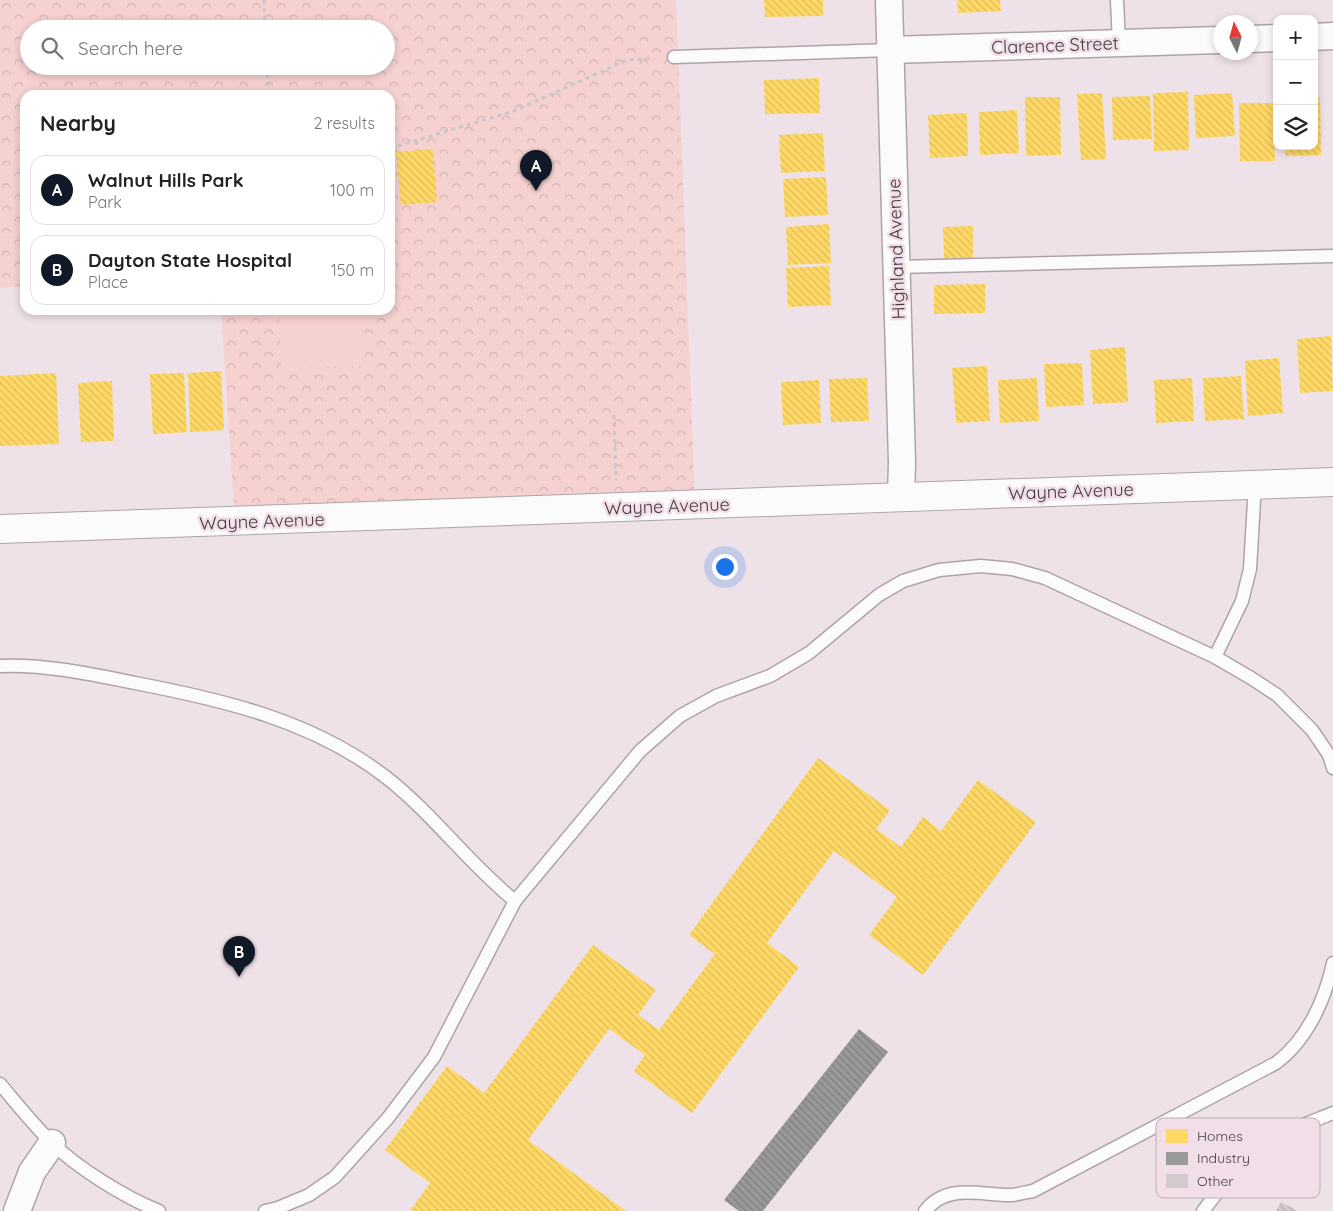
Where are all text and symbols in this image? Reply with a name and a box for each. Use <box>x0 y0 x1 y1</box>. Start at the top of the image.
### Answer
north arrow <box>1213 15 1258 60</box>
map controls <box>1273 15 1318 150</box>
button: + <box>1273 15 1318 60</box>
search box <box>20 20 395 75</box>
street label: Clarence Street <box>991 31 1119 59</box>
icon: search <box>38 34 66 62</box>
text: Search here <box>78 36 183 60</box>
button: − <box>1273 60 1318 105</box>
button: layers <box>1273 105 1318 150</box>
text: Nearby <box>40 110 116 136</box>
text: 2 results <box>313 113 375 133</box>
pin: A <box>520 150 552 191</box>
text: Walnut Hills Park <box>88 168 244 192</box>
street label: Highland Avenue <box>882 178 910 320</box>
text: A <box>52 180 62 200</box>
text: 100 m <box>330 180 374 200</box>
text: Park <box>88 192 122 212</box>
text: Dayton State Hospital <box>88 248 292 272</box>
text: B <box>52 260 62 280</box>
text: 150 m <box>331 260 374 280</box>
text: Place <box>88 272 128 292</box>
street label: Wayne Avenue <box>1008 477 1134 505</box>
street label: Wayne Avenue <box>604 492 730 520</box>
street label: Wayne Avenue <box>199 507 325 535</box>
your location <box>712 554 738 580</box>
pin: B <box>223 936 255 977</box>
legend <box>1156 1118 1320 1198</box>
text: Homes <box>1197 1127 1243 1145</box>
text: Industry <box>1197 1149 1250 1167</box>
text: Other <box>1197 1172 1234 1190</box>

